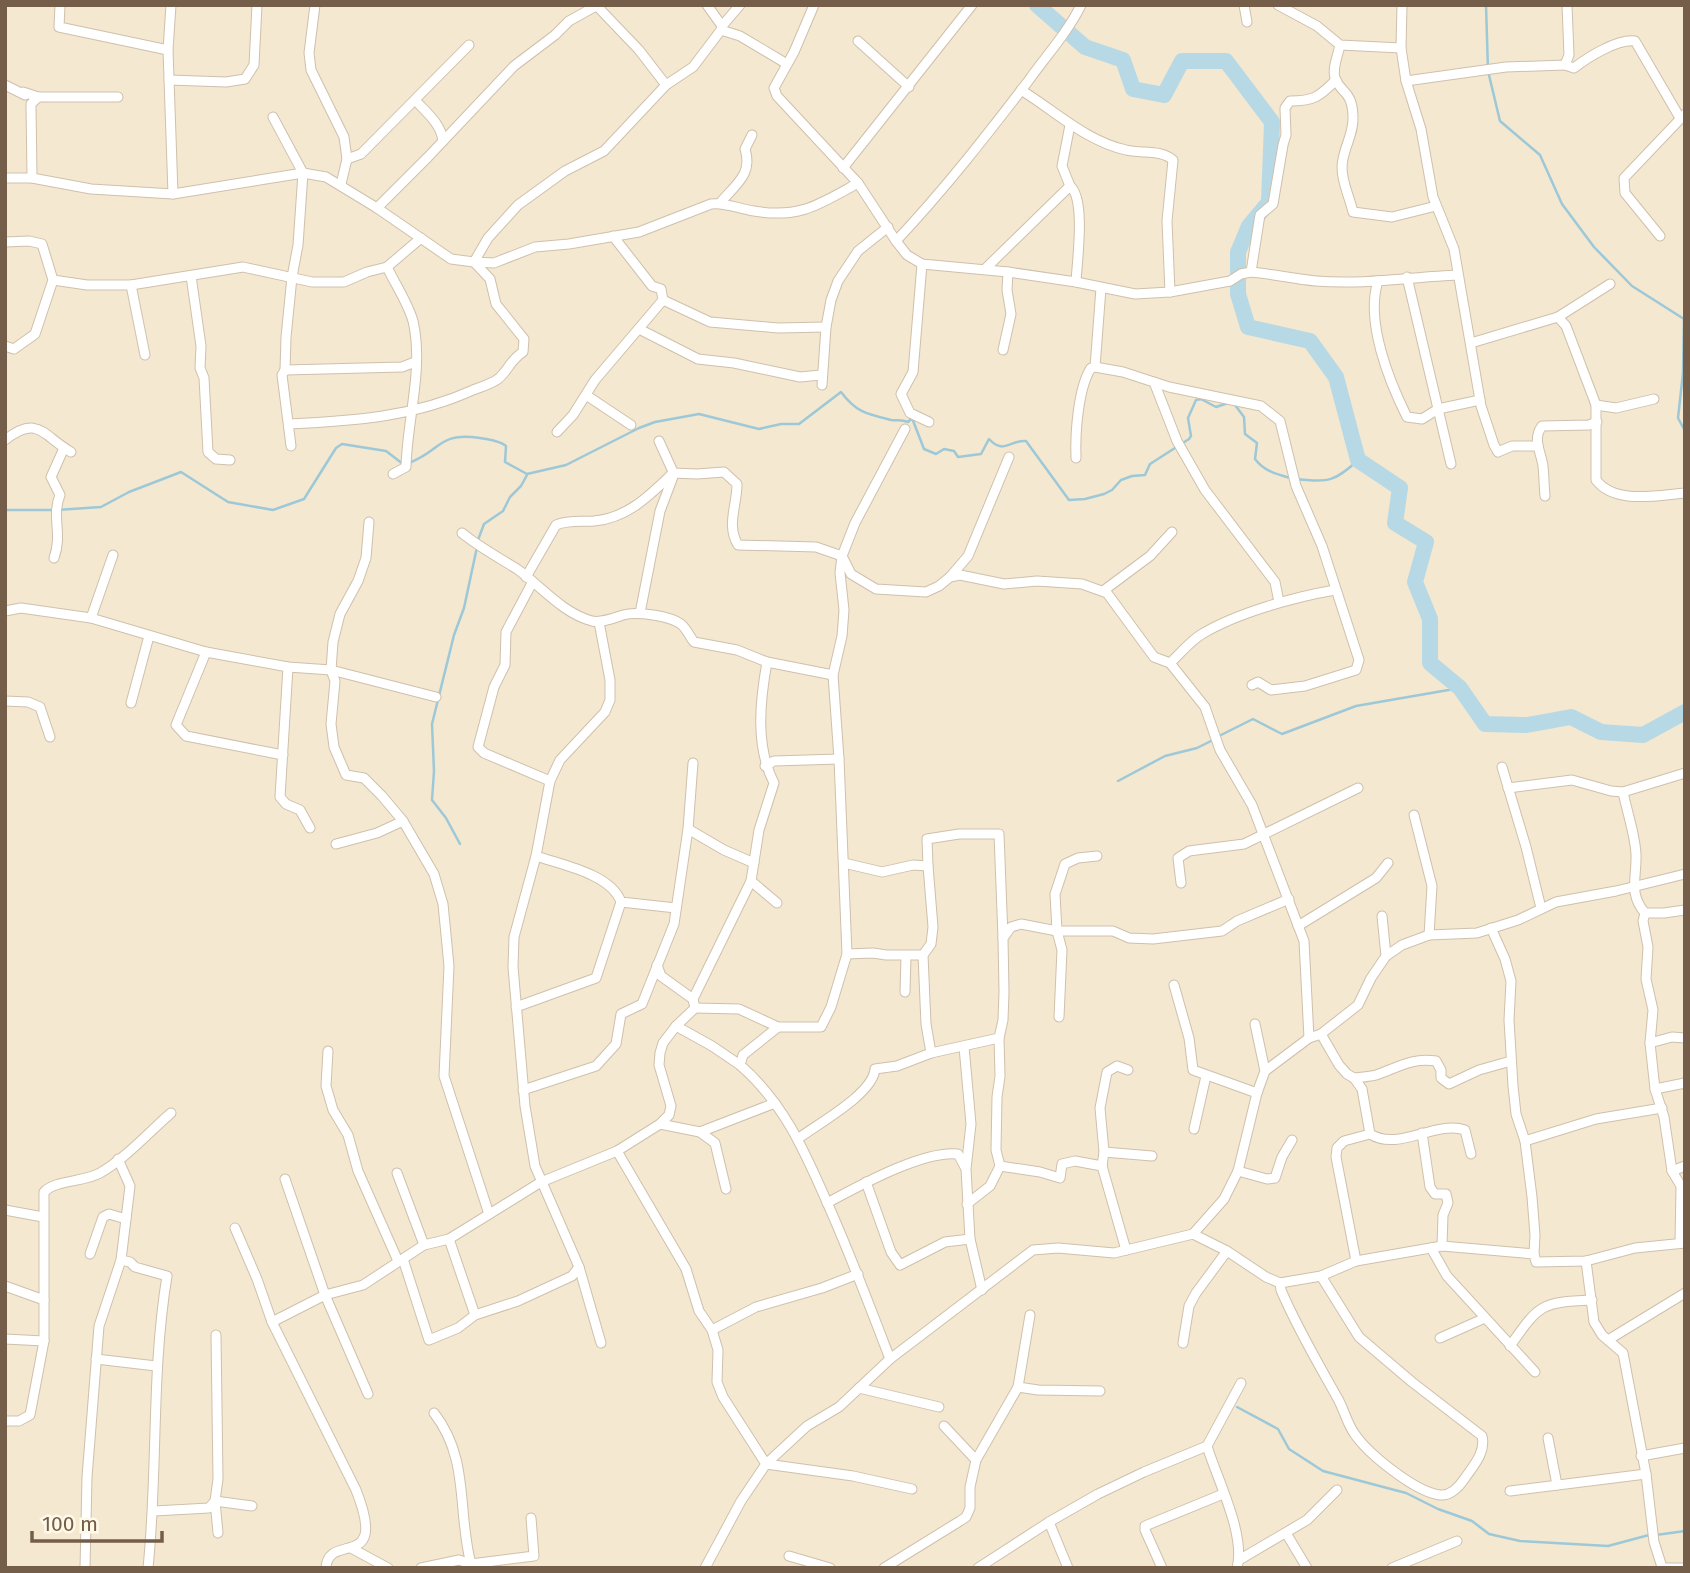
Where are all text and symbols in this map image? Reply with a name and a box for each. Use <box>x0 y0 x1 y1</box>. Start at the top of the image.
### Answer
scale bar <box>32 1500 161 1544</box>
text: 100 m <box>42 1511 98 1537</box>

